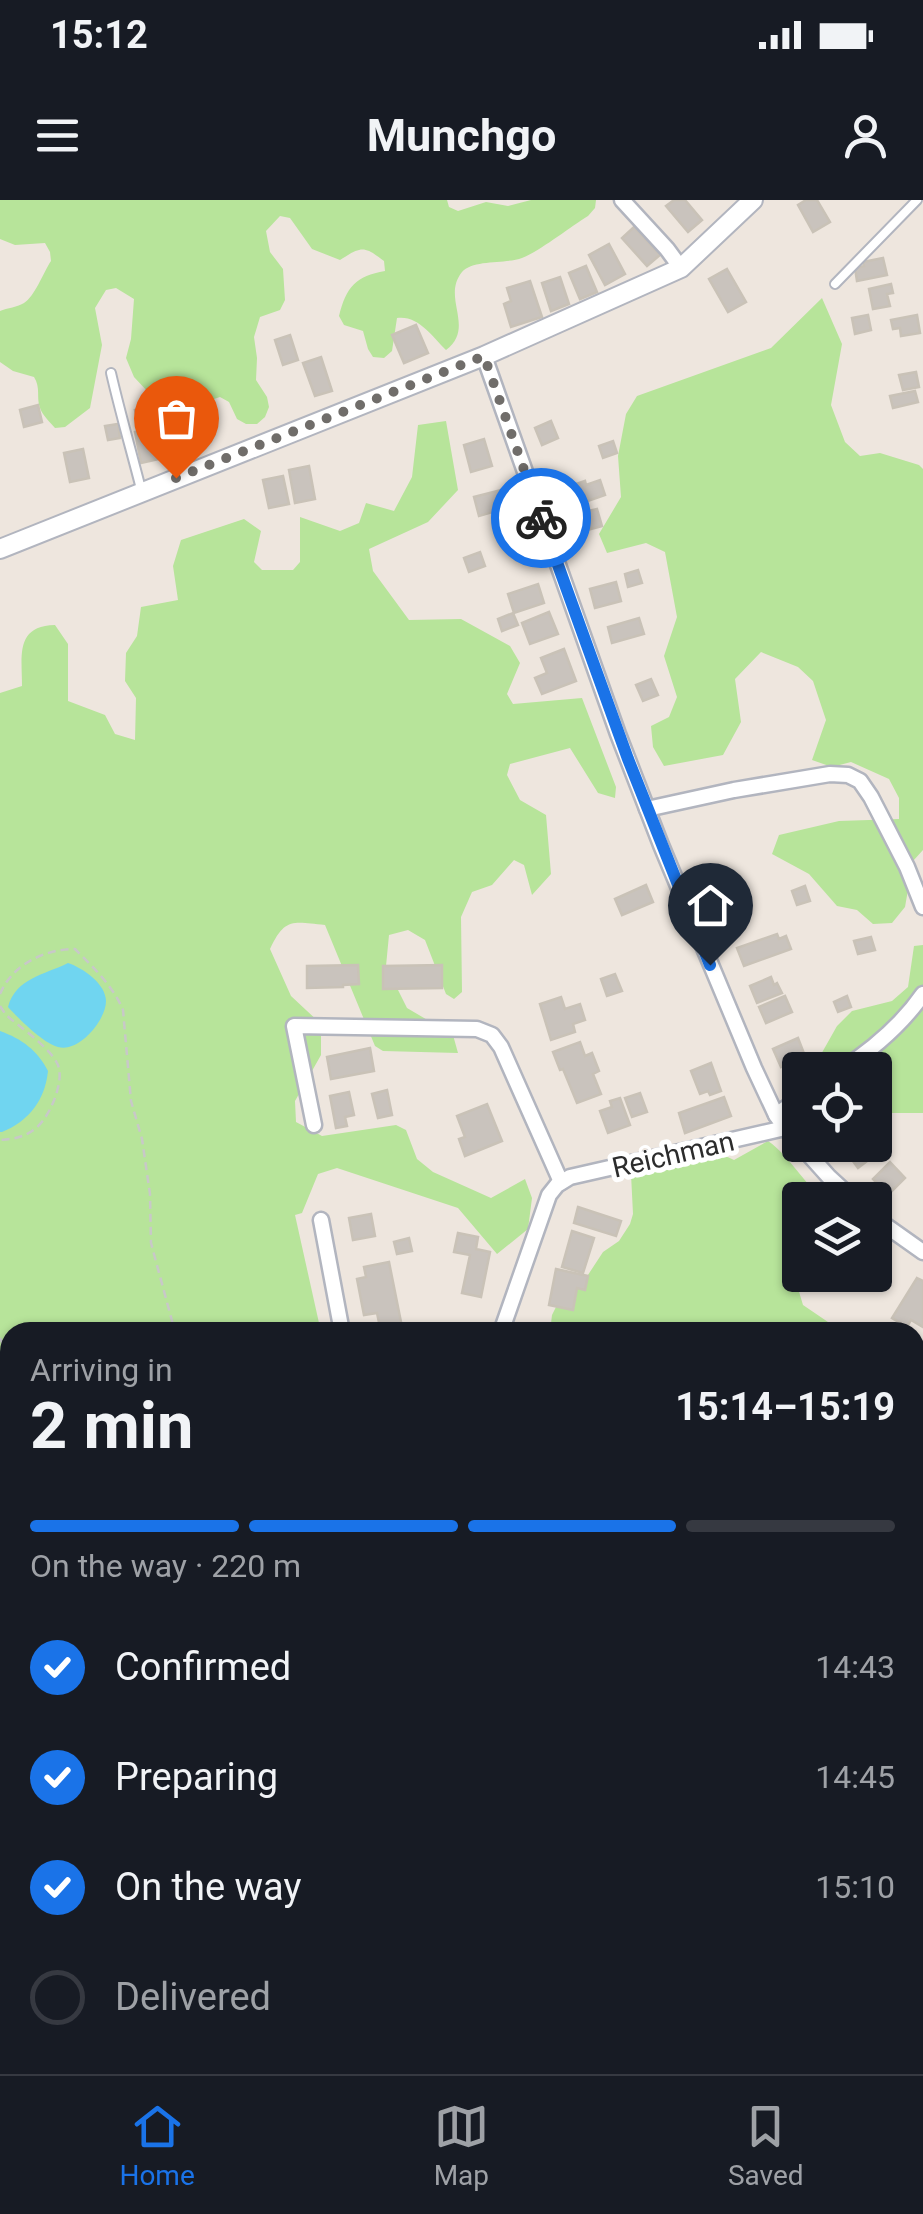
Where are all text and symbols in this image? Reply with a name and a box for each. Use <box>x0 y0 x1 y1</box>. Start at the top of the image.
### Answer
text: 15:12 <box>50 13 148 57</box>
icon: menu <box>30 108 85 163</box>
icon: person <box>838 108 893 163</box>
text: Munchgo <box>367 109 556 162</box>
pin <box>134 376 219 479</box>
icon: bag <box>149 391 204 446</box>
courier <box>491 468 591 568</box>
icon: bike <box>514 491 569 546</box>
pin <box>668 863 753 966</box>
icon: home <box>683 878 738 933</box>
map controls <box>782 1052 892 1292</box>
button: locate <box>782 1052 892 1162</box>
street label: Reichman <box>609 1124 737 1185</box>
button: layers <box>782 1182 892 1292</box>
text: Arriving in <box>30 1351 173 1389</box>
text: 15:14–15:19 <box>675 1385 895 1429</box>
text: 2 min <box>30 1388 193 1464</box>
text: On the way · 220 m <box>30 1547 301 1585</box>
icon: check <box>30 1640 85 1695</box>
text: Confirmed <box>115 1645 291 1689</box>
text: 14:43 <box>815 1648 895 1686</box>
icon: check <box>30 1750 85 1805</box>
text: Preparing <box>115 1755 278 1799</box>
text: 14:45 <box>815 1758 895 1796</box>
icon: check <box>30 1860 85 1915</box>
text: On the way <box>115 1865 301 1909</box>
text: 15:10 <box>815 1868 895 1906</box>
text: Delivered <box>115 1975 271 2019</box>
tab: Home <box>119 2099 195 2192</box>
tab: Map <box>434 2099 489 2192</box>
tab: Saved <box>728 2099 804 2192</box>

